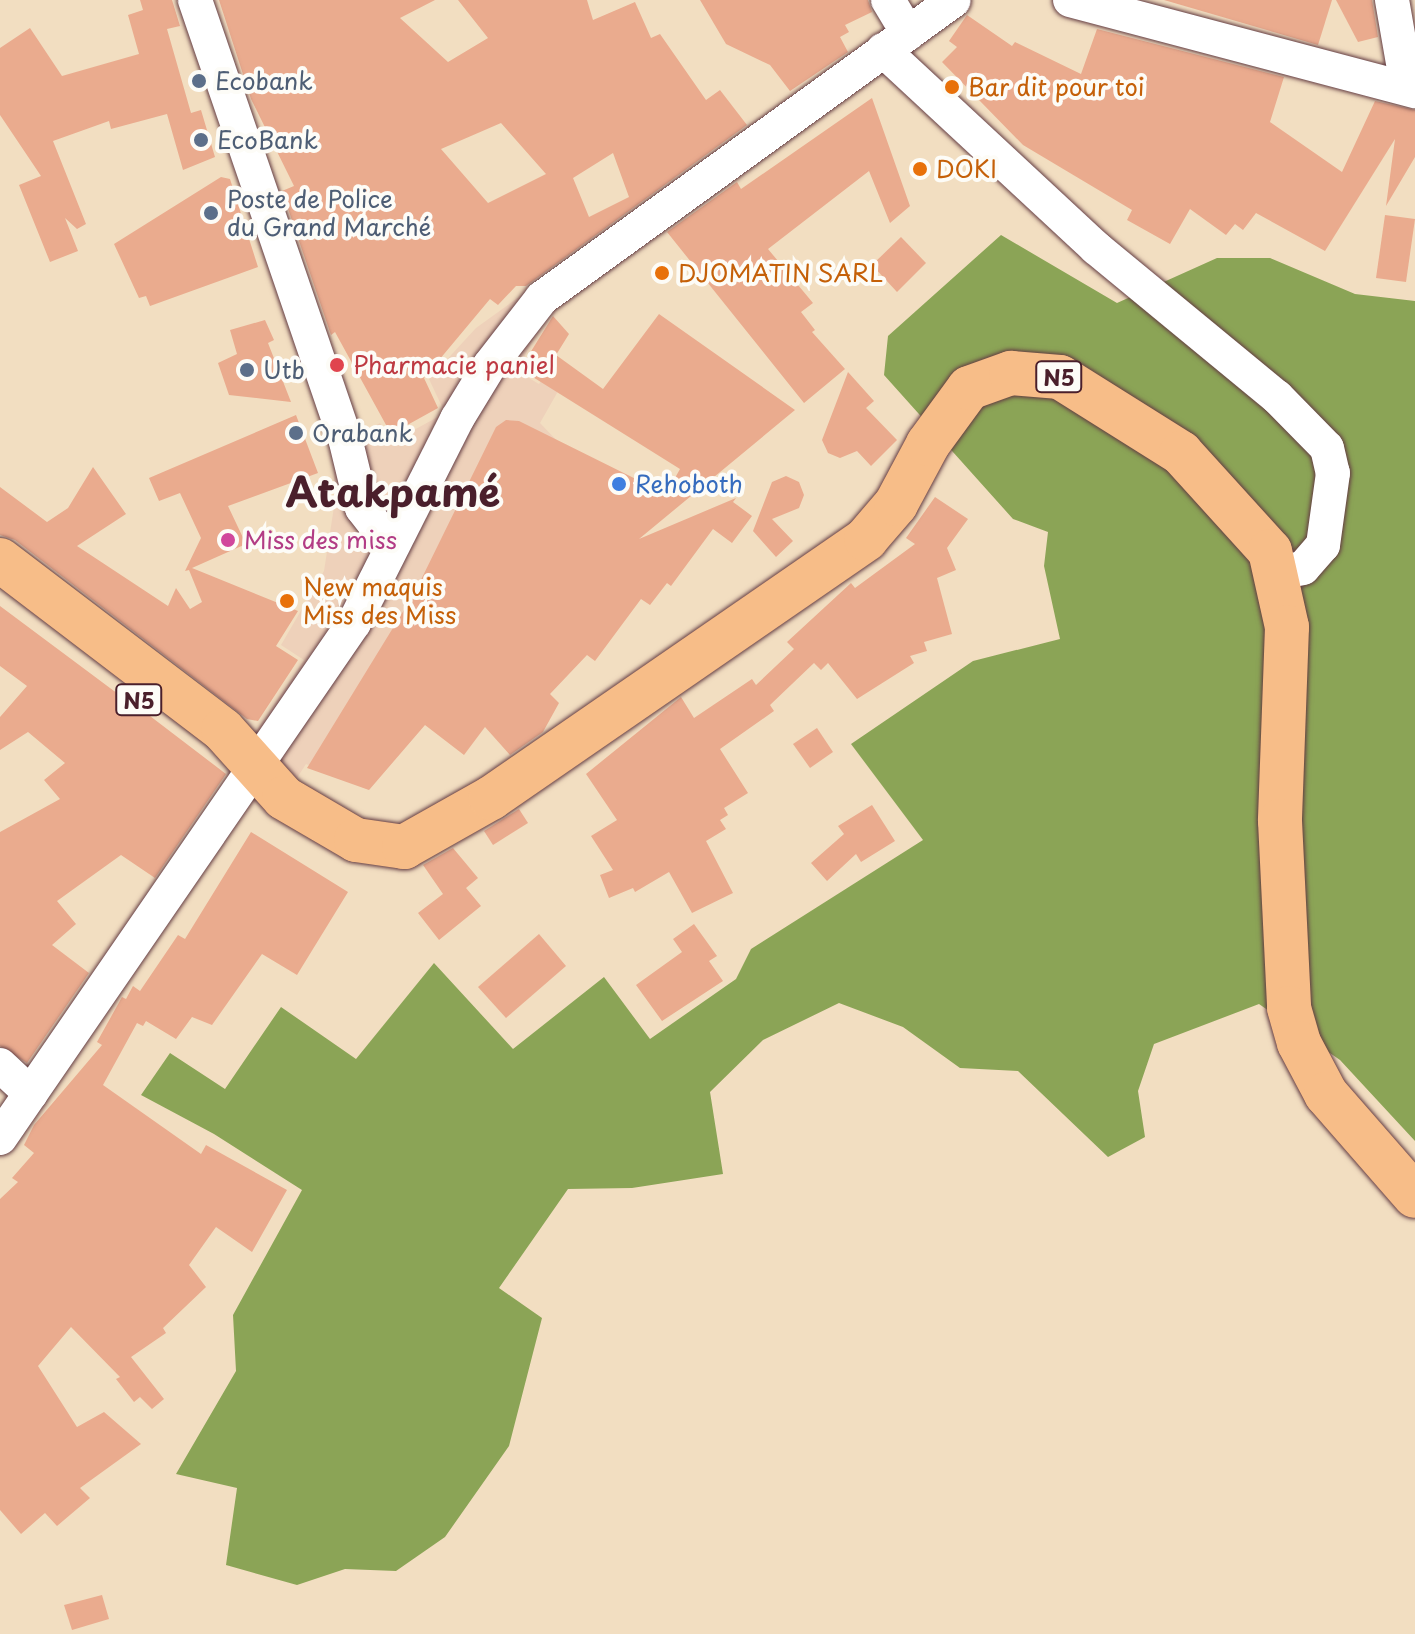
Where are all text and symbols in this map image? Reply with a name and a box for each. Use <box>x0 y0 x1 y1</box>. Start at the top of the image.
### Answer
place label: Ecobank <box>215 67 313 95</box>
marker: Ecobank <box>190 72 208 90</box>
place label: Bar dit pour toi <box>968 73 1146 101</box>
marker: Bar dit pour toi <box>943 78 961 96</box>
place label: EcoBank <box>217 126 318 154</box>
marker: EcoBank <box>192 131 210 149</box>
place label: DOKI <box>936 155 997 183</box>
marker: DOKI <box>911 160 929 178</box>
place label: Poste de Police du Grand Marché <box>227 185 432 241</box>
marker: Poste de Police du Grand Marché <box>202 204 220 222</box>
place label: DJOMATIN SARL <box>678 259 884 287</box>
marker: DJOMATIN SARL <box>653 264 671 282</box>
place label: Pharmacie paniel <box>353 351 556 379</box>
place label: Utb <box>263 356 305 384</box>
marker: Pharmacie paniel <box>328 356 346 374</box>
road number: N5 <box>1035 359 1083 395</box>
marker: Utb <box>238 361 256 379</box>
place label: Orabank <box>312 419 413 447</box>
marker: Orabank <box>287 424 305 442</box>
district label: Atakpamé <box>286 467 500 515</box>
place label: Rehoboth <box>635 470 743 498</box>
marker: Rehoboth <box>610 475 628 493</box>
place label: Miss des miss <box>244 526 400 554</box>
marker: Miss des miss <box>219 531 237 549</box>
place label: New maquis Miss des Miss <box>303 573 459 629</box>
marker: New maquis Miss des Miss <box>278 592 296 610</box>
road number: N5 <box>115 682 163 718</box>

